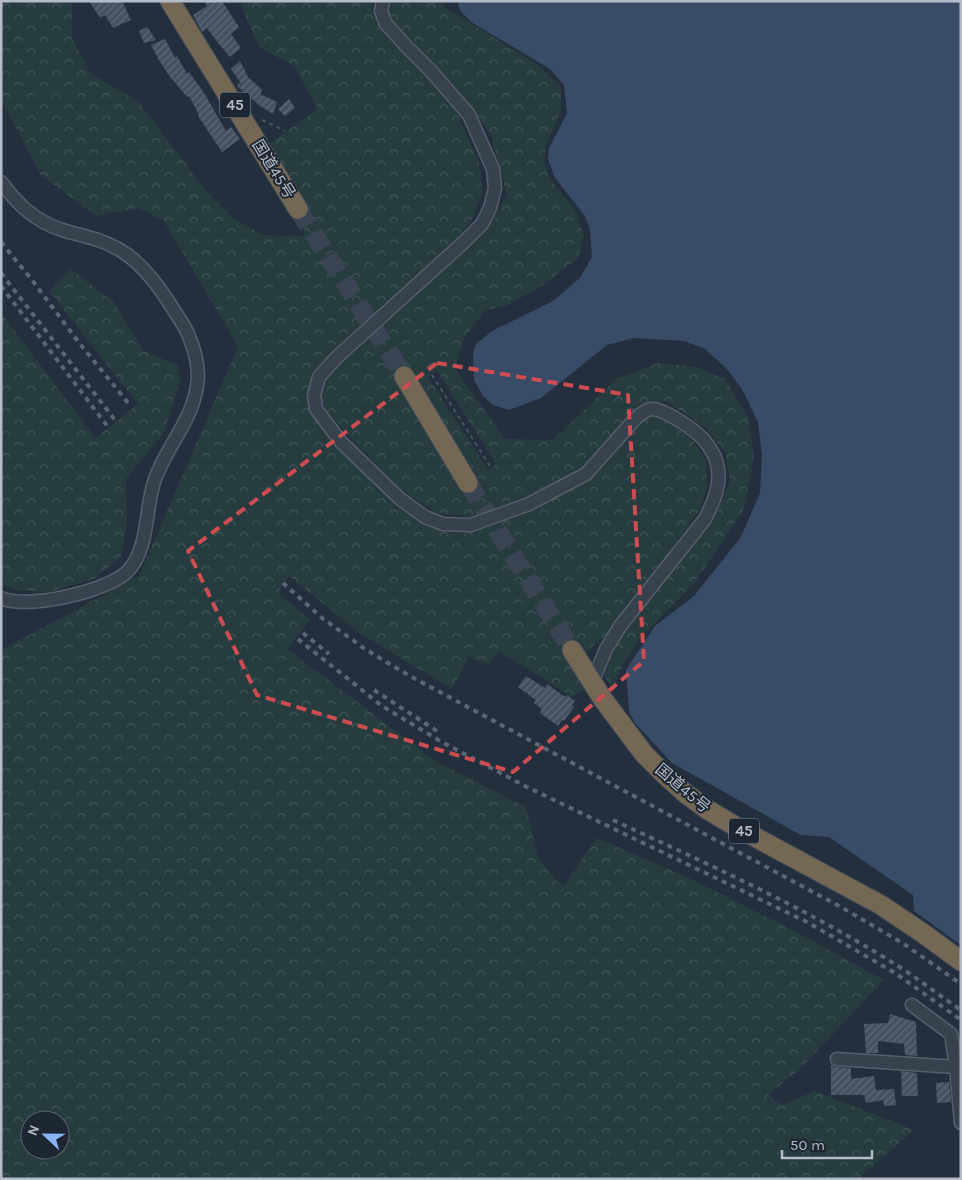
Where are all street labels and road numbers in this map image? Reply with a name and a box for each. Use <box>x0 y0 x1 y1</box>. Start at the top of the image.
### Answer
road number: 45 <box>220 92 250 118</box>
street label: 国道45号 <box>248 136 300 202</box>
street label: 国道45号 <box>652 760 714 816</box>
road number: 45 <box>729 818 759 844</box>

